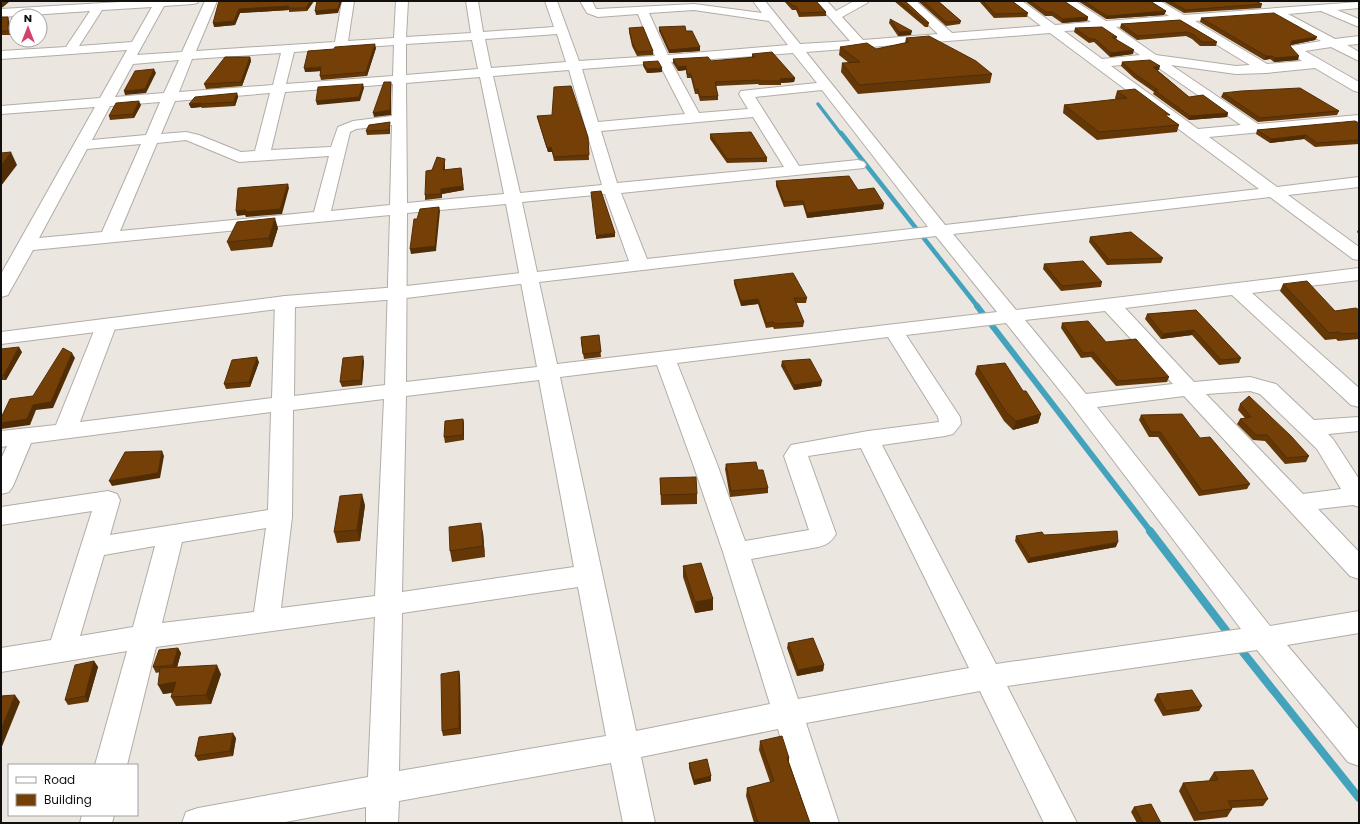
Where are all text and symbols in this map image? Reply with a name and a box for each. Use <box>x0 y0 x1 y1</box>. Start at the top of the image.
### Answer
north arrow <box>8 8 48 48</box>
text: N <box>24 10 32 26</box>
legend <box>8 764 138 816</box>
text: Road <box>44 771 75 788</box>
text: Building <box>44 791 92 808</box>

